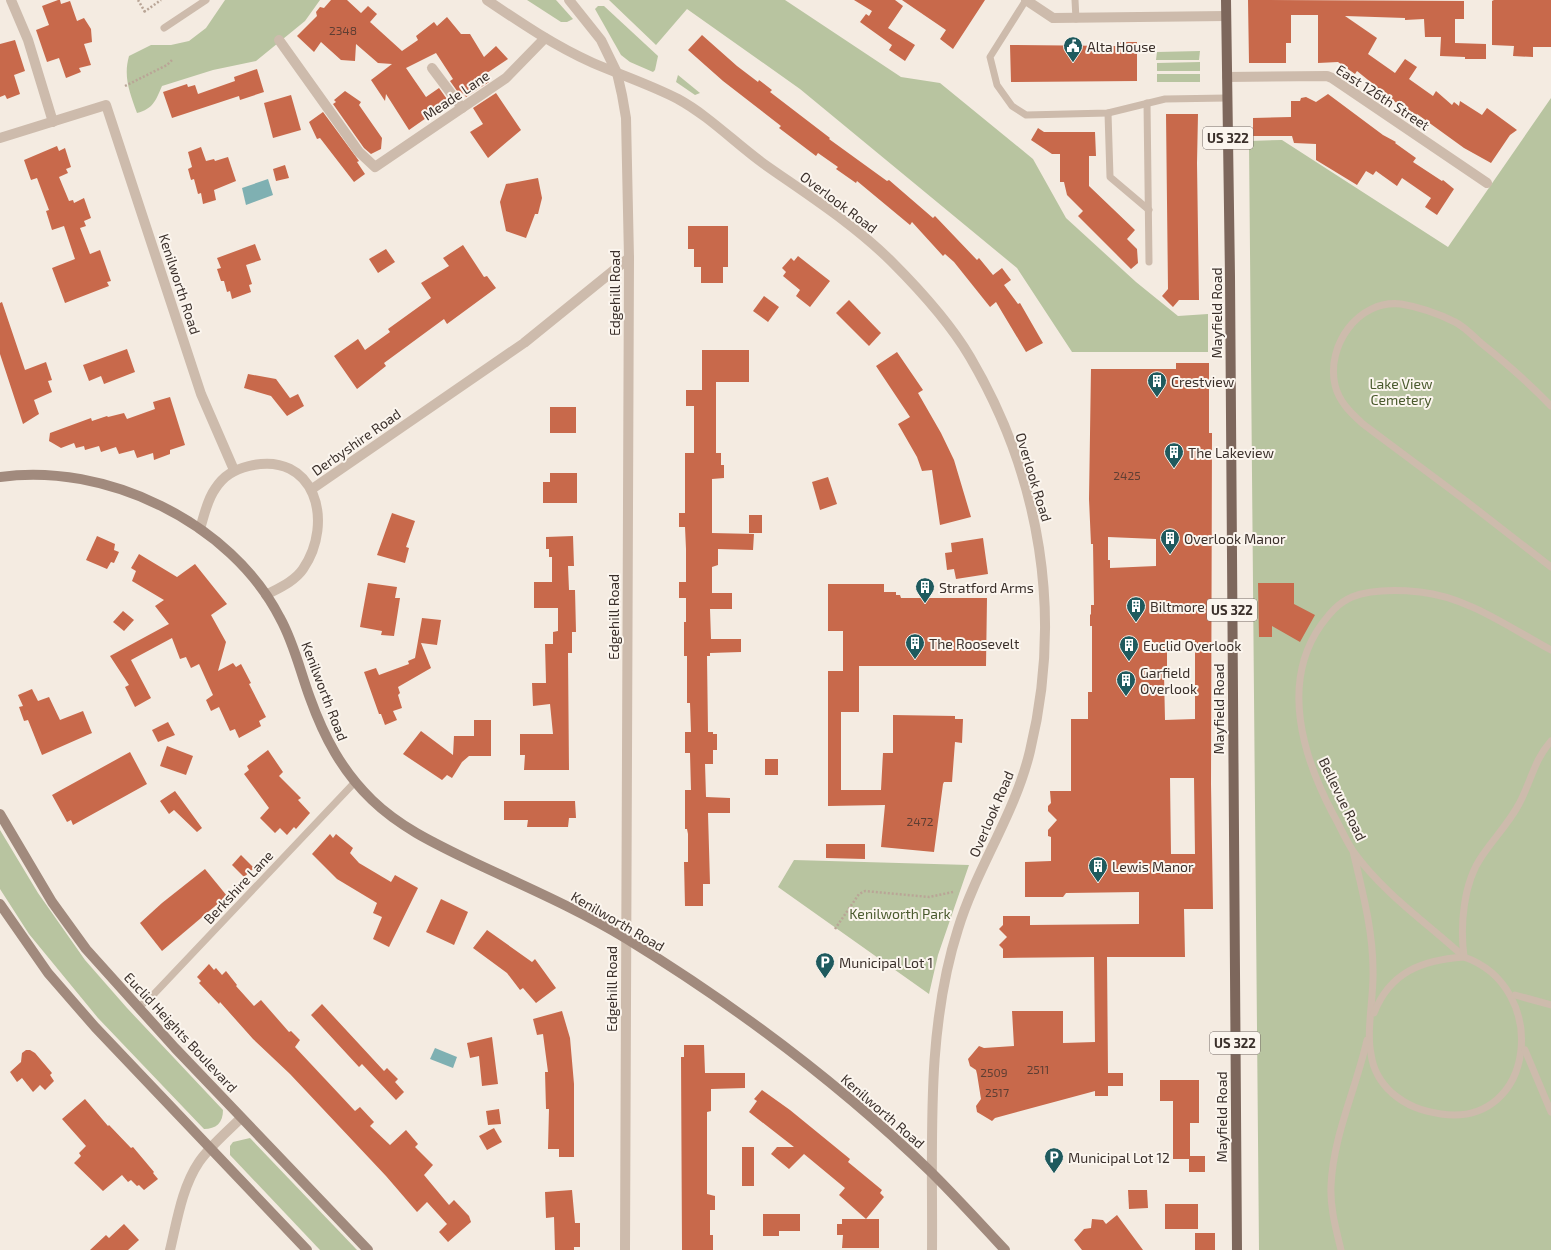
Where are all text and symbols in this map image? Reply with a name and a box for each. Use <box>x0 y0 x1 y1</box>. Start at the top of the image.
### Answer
house number: 2348 <box>329 23 357 37</box>
public building icon: Alta House <box>1062 35 1084 63</box>
place label: Alta House <box>1087 38 1156 55</box>
street label: East 126th Street <box>1333 60 1433 134</box>
street label: Meade Lane <box>419 67 493 123</box>
road number: US 322 <box>1203 127 1253 149</box>
street label: Overlook Road <box>797 167 881 237</box>
street label: Kenilworth Road <box>156 231 204 337</box>
street label: Edgehill Road <box>606 250 623 336</box>
street label: Mayfield Road <box>1208 268 1225 358</box>
building icon: Crestview <box>1146 370 1168 398</box>
place label: Crestview <box>1171 373 1235 390</box>
park label: Lake View Cemetery <box>1369 375 1433 408</box>
street label: Derbyshire Road <box>308 405 404 479</box>
street label: Overlook Road <box>1012 430 1056 524</box>
building icon: The Lakeview <box>1163 441 1185 469</box>
place label: The Lakeview <box>1188 444 1275 461</box>
house number: 2425 <box>1113 468 1141 482</box>
building icon: Overlook Manor <box>1159 527 1181 555</box>
place label: Overlook Manor <box>1184 530 1286 547</box>
street label: Edgehill Road <box>605 574 622 660</box>
building icon: Stratford Arms <box>914 576 936 604</box>
place label: Stratford Arms <box>939 579 1034 596</box>
building icon: Biltmore <box>1125 595 1147 623</box>
place label: Biltmore <box>1150 598 1205 615</box>
road number: US 322 <box>1207 599 1257 621</box>
building icon: The Roosevelt <box>904 632 926 660</box>
building icon: Euclid Overlook <box>1118 634 1140 662</box>
place label: The Roosevelt <box>929 635 1019 652</box>
place label: Euclid Overlook <box>1143 637 1241 654</box>
street label: Kenilworth Road <box>298 639 352 743</box>
place label: Garfield Overlook <box>1140 664 1197 697</box>
street label: Mayfield Road <box>1210 664 1227 754</box>
building icon: Garfield Overlook <box>1115 669 1137 697</box>
street label: Bellevue Road <box>1316 755 1370 843</box>
street label: Overlook Road <box>965 768 1017 860</box>
house number: 2472 <box>906 814 934 828</box>
street label: Berkshire Lane <box>200 847 276 927</box>
building icon: Lewis Manor <box>1087 855 1109 883</box>
place label: Lewis Manor <box>1112 858 1194 875</box>
street label: Kenilworth Road <box>568 887 668 955</box>
park label: Kenilworth Park <box>849 905 951 922</box>
street label: Edgehill Road <box>603 946 620 1032</box>
parking icon: Municipal Lot 1 <box>814 951 836 979</box>
place label: Municipal Lot 1 <box>839 954 933 971</box>
street label: Euclid Heights Boulevard <box>121 968 241 1096</box>
road number: US 322 <box>1210 1032 1260 1054</box>
house number: 2511 <box>1027 1062 1049 1076</box>
house number: 2509 <box>980 1065 1008 1079</box>
street label: Kenilworth Road <box>838 1070 928 1152</box>
street label: Mayfield Road <box>1213 1072 1230 1162</box>
house number: 2517 <box>985 1085 1009 1099</box>
parking icon: Municipal Lot 12 <box>1043 1146 1065 1174</box>
place label: Municipal Lot 12 <box>1068 1149 1170 1166</box>

